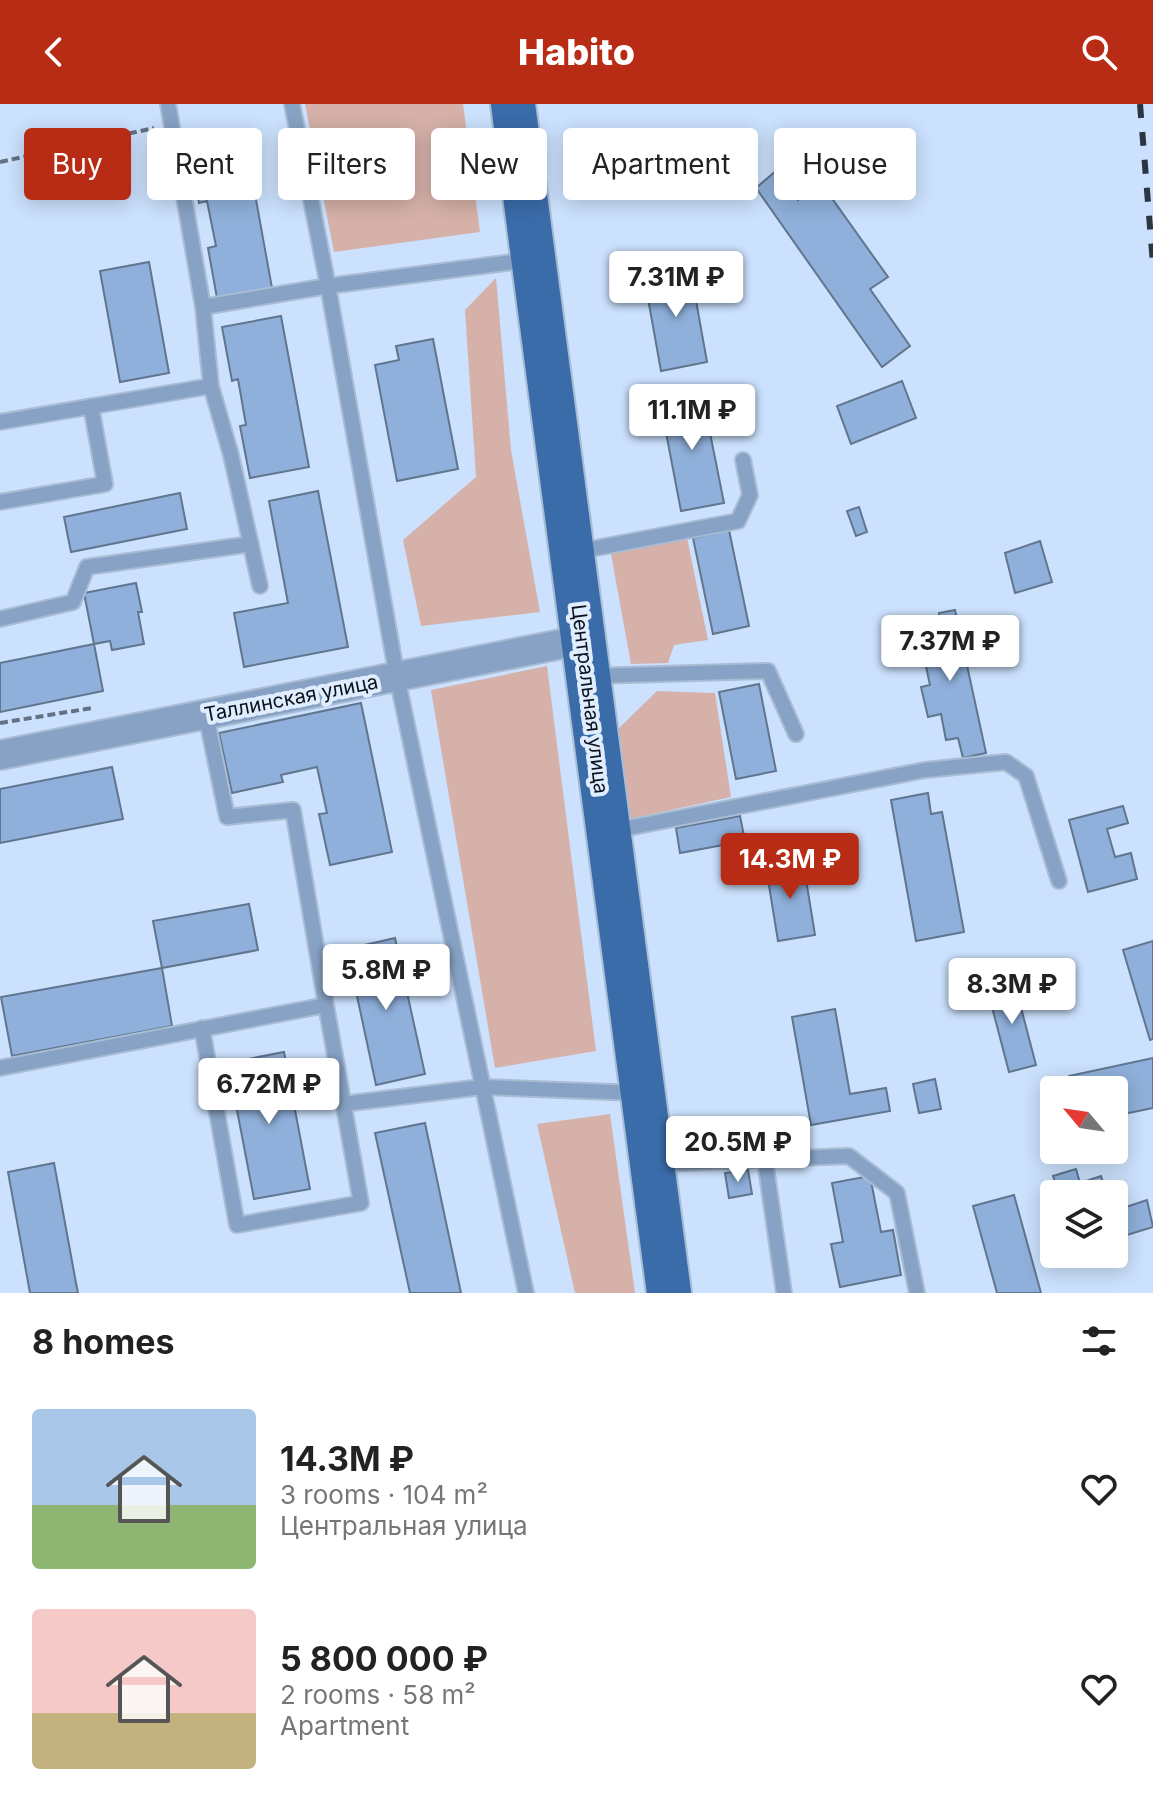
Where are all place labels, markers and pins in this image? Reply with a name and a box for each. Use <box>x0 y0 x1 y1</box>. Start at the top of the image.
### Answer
pin: 7.31M ₽ <box>602 251 750 319</box>
pin: 11.1M ₽ <box>618 384 766 452</box>
pin: 7.37M ₽ <box>876 615 1024 683</box>
pin: 14.3M ₽ <box>716 833 864 901</box>
pin: 5.8M ₽ <box>321 944 451 1012</box>
pin: 8.3M ₽ <box>947 958 1077 1026</box>
pin: 6.72M ₽ <box>195 1058 343 1126</box>
pin: 20.5M ₽ <box>664 1116 812 1184</box>

